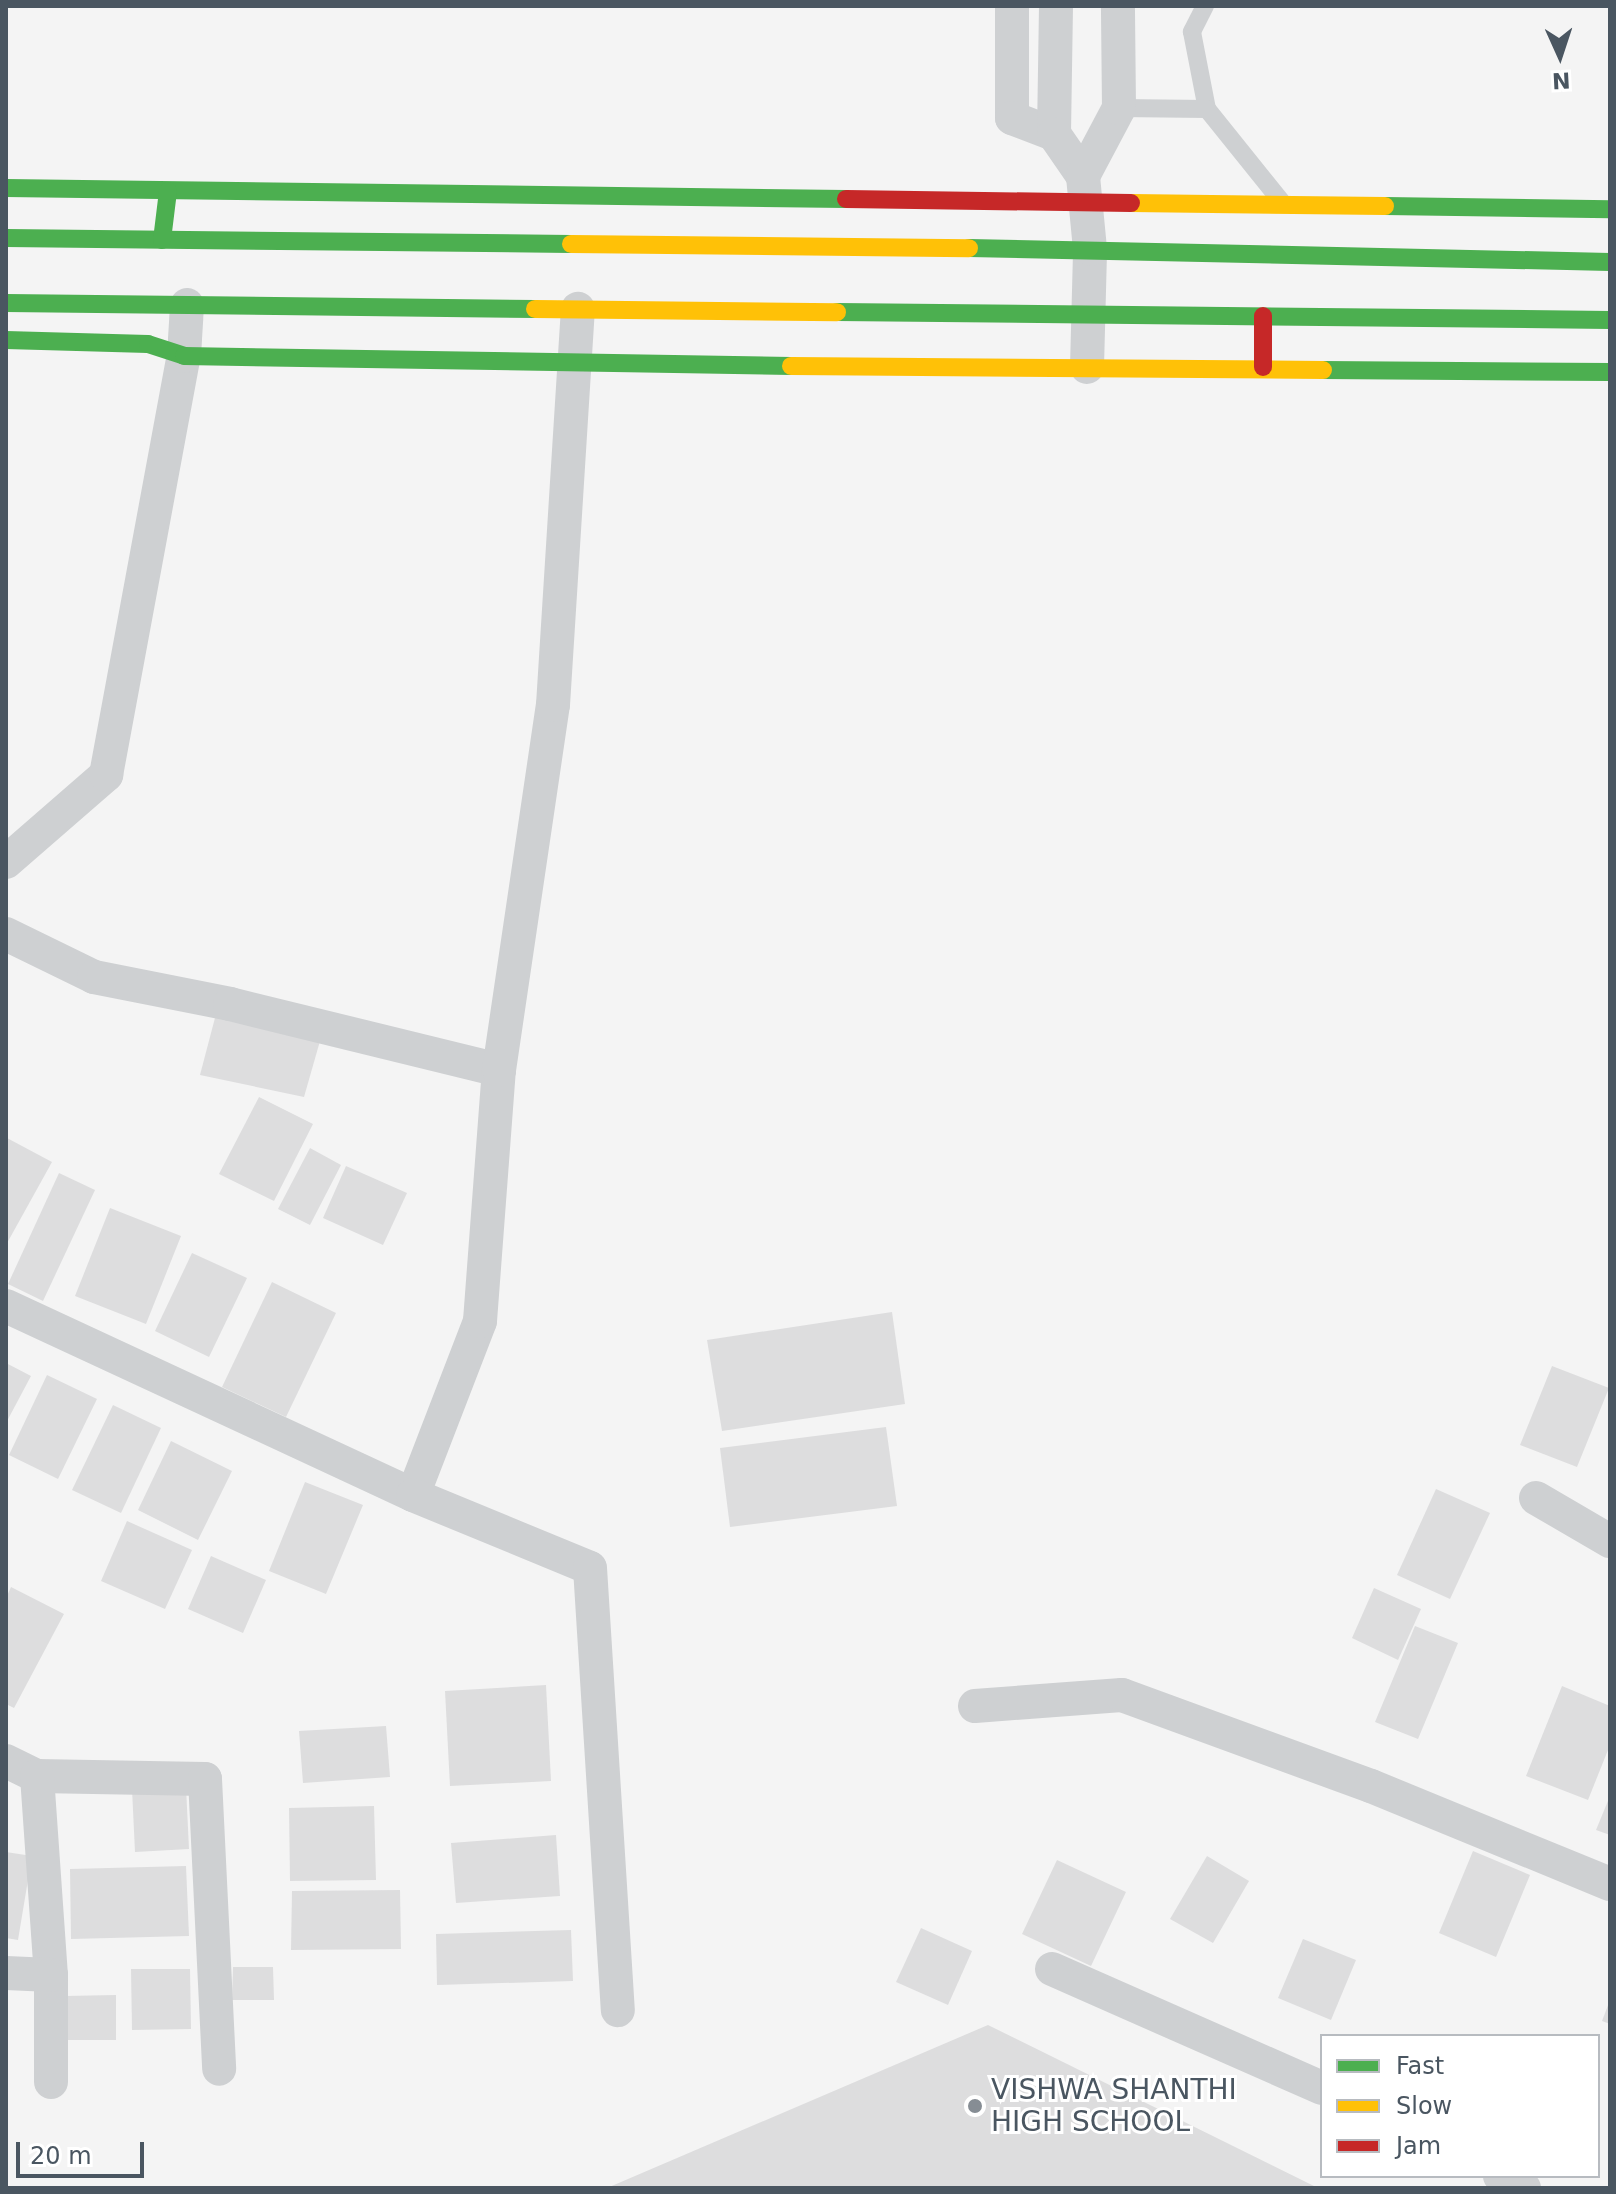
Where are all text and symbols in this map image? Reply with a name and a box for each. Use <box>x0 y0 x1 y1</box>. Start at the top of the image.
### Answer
north arrow <box>1520 16 1600 96</box>
text: N <box>1551 68 1571 93</box>
legend <box>1320 2034 1600 2178</box>
text: Fast <box>1396 2052 1444 2080</box>
place label: VISHWA SHANTHI HIGH SCHOOL <box>991 2073 1237 2139</box>
text: Slow <box>1396 2092 1452 2120</box>
marker: VISHWA SHANTHI HIGH SCHOOL <box>966 2097 984 2115</box>
scale bar <box>20 2126 148 2176</box>
text: Jam <box>1396 2132 1441 2160</box>
text: 20 m <box>30 2142 92 2170</box>

